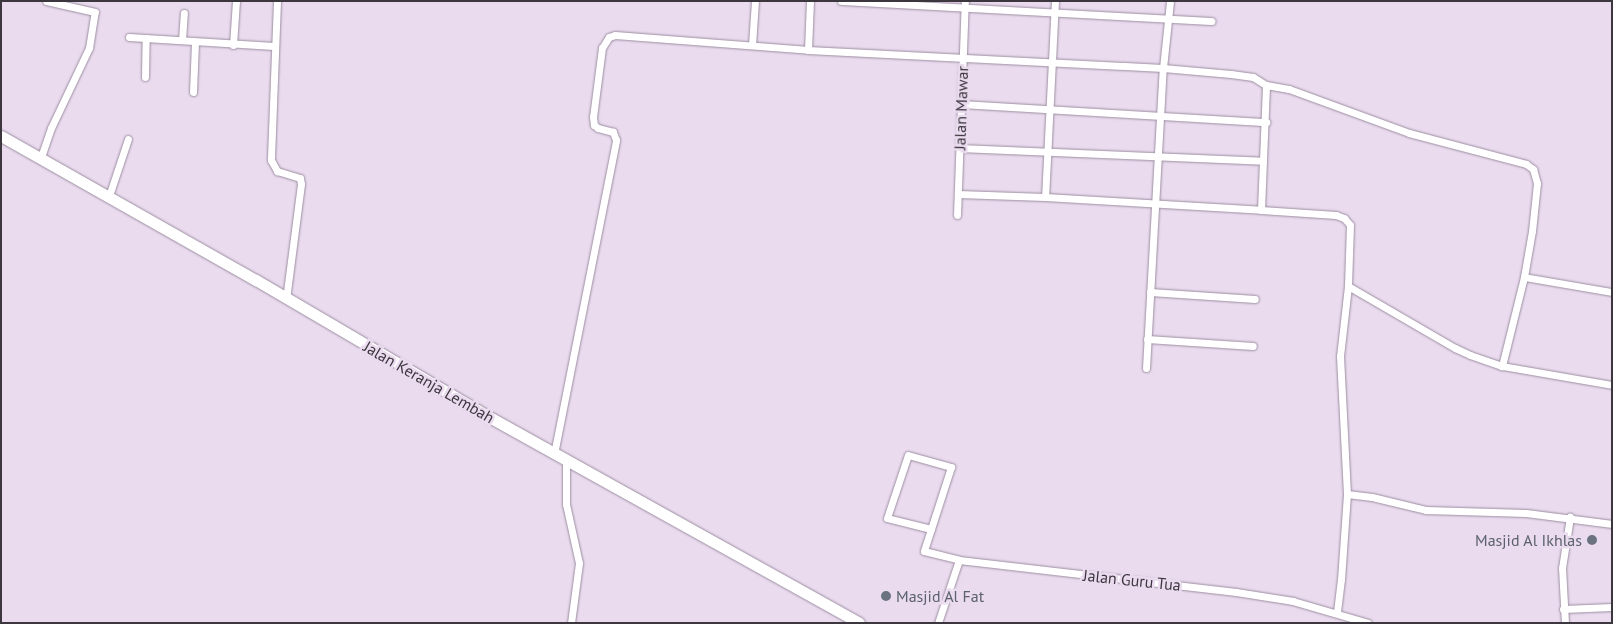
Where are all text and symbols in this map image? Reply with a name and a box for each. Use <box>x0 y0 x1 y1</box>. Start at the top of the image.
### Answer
street label: Jalan Mawar <box>950 66 972 150</box>
street label: Jalan Keranja Lembah <box>360 337 498 427</box>
place label: Masjid Al Ikhlas <box>1475 530 1582 550</box>
marker: Masjid Al Ikhlas <box>1586 534 1598 546</box>
street label: Jalan Guru Tua <box>1082 565 1182 595</box>
place label: Masjid Al Fat <box>896 586 985 606</box>
marker: Masjid Al Fat <box>880 590 892 602</box>

